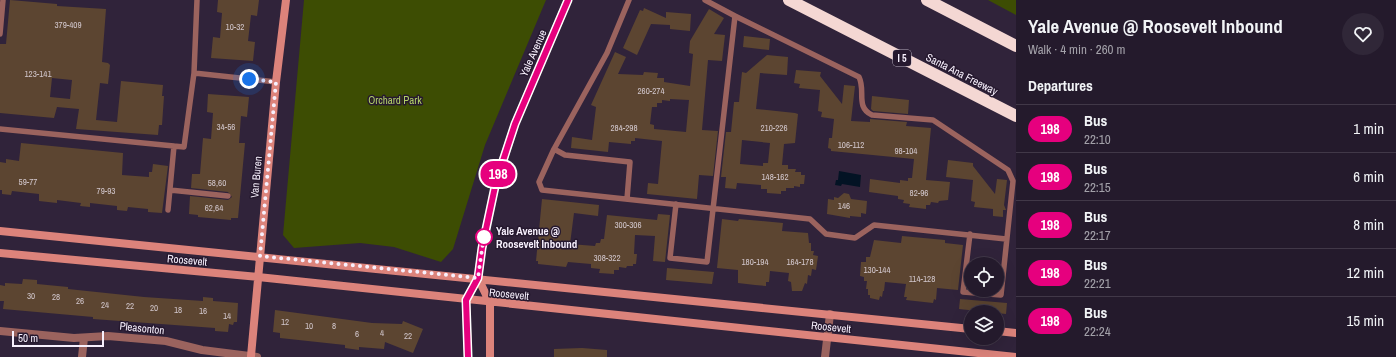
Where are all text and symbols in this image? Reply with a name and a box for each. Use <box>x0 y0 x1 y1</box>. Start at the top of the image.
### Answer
text: Yale Avenue @ Roosevelt Inbound <box>1028 13 1283 39</box>
button: heart <box>1342 13 1384 55</box>
house number: 379-409 <box>54 19 82 31</box>
house number: 10-32 <box>226 21 244 33</box>
street label: Yale Avenue <box>516 27 550 79</box>
text: Walk · 4 min · 260 m <box>1028 41 1125 58</box>
road number: I 5 <box>893 50 911 66</box>
street label: Santa Ana Freeway <box>924 50 1001 98</box>
house number: 123-141 <box>24 68 52 80</box>
your location <box>239 69 259 89</box>
text: Departures <box>1028 75 1093 96</box>
house number: 260-274 <box>637 85 665 97</box>
park label: Orchard Park <box>368 93 422 107</box>
text: Bus <box>1084 110 1107 131</box>
text: 1 min <box>1353 118 1384 139</box>
text: 198 <box>1040 120 1060 138</box>
house number: 34-56 <box>217 121 235 133</box>
house number: 284-298 <box>610 122 638 134</box>
house number: 210-226 <box>760 122 788 134</box>
text: 22:10 <box>1084 131 1111 148</box>
house number: 106-112 <box>838 139 864 151</box>
house number: 98-104 <box>895 145 917 157</box>
street label: Van Buren <box>247 155 265 199</box>
text: Bus <box>1084 158 1107 179</box>
line badge: 198 <box>475 161 521 187</box>
text: 198 <box>488 165 508 183</box>
text: 6 min <box>1353 166 1384 187</box>
text: 198 <box>1040 168 1060 186</box>
house number: 148-162 <box>761 171 789 183</box>
house number: 59-77 <box>19 176 37 188</box>
house number: 58,60 <box>208 177 226 189</box>
text: 22:15 <box>1084 179 1111 196</box>
house number: 79-93 <box>97 185 115 197</box>
house number: 82-96 <box>910 187 928 199</box>
house number: 146 <box>838 200 850 212</box>
house number: 62,64 <box>205 202 223 214</box>
text: Bus <box>1084 206 1107 227</box>
text: 8 min <box>1353 214 1384 235</box>
text: 198 <box>1040 216 1060 234</box>
house number: 300-306 <box>614 219 642 231</box>
place label: Yale Avenue @ Roosevelt Inbound <box>496 224 577 251</box>
text: 22:17 <box>1084 227 1111 244</box>
marker: Yale Avenue @ Roosevelt Inbound <box>475 228 493 246</box>
street label: Roosevelt <box>166 251 208 269</box>
house number: 308-322 <box>593 252 621 264</box>
text: Bus <box>1084 254 1107 275</box>
house number: 180-194 <box>741 256 769 268</box>
house number: 164-178 <box>786 256 814 268</box>
map controls <box>964 257 1004 345</box>
button: locate <box>964 257 1004 297</box>
text: 12 min <box>1346 262 1384 283</box>
house number: 130-144 <box>863 264 891 276</box>
text: 198 <box>1040 264 1060 282</box>
house number: 114-128 <box>909 273 935 285</box>
text: 22:21 <box>1084 275 1111 292</box>
street label: Roosevelt <box>488 285 530 303</box>
house number: 30 <box>27 290 35 302</box>
house number: 28 <box>52 291 60 303</box>
house number: 26 <box>76 295 84 307</box>
house number: 24 <box>101 299 109 311</box>
house number: 22 <box>126 300 134 312</box>
house number: 20 <box>150 302 158 314</box>
text: Bus <box>1084 302 1107 323</box>
house number: 18 <box>174 304 182 316</box>
house number: 16 <box>199 305 207 317</box>
button: layers <box>964 305 1004 345</box>
house number: 14 <box>223 310 231 322</box>
text: 15 min <box>1346 310 1384 331</box>
text: 198 <box>1040 312 1060 330</box>
house number: 12 <box>281 316 289 328</box>
street label: Roosevelt <box>810 318 852 336</box>
street label: Pleasonton <box>119 319 165 337</box>
house number: 10 <box>305 320 313 332</box>
house number: 8 <box>332 320 336 332</box>
text: 22:24 <box>1084 323 1111 340</box>
house number: 4 <box>380 327 384 339</box>
house number: 6 <box>355 328 359 340</box>
scale bar <box>12 329 104 348</box>
house number: 22 <box>404 330 412 342</box>
text: 50 m <box>18 331 38 345</box>

